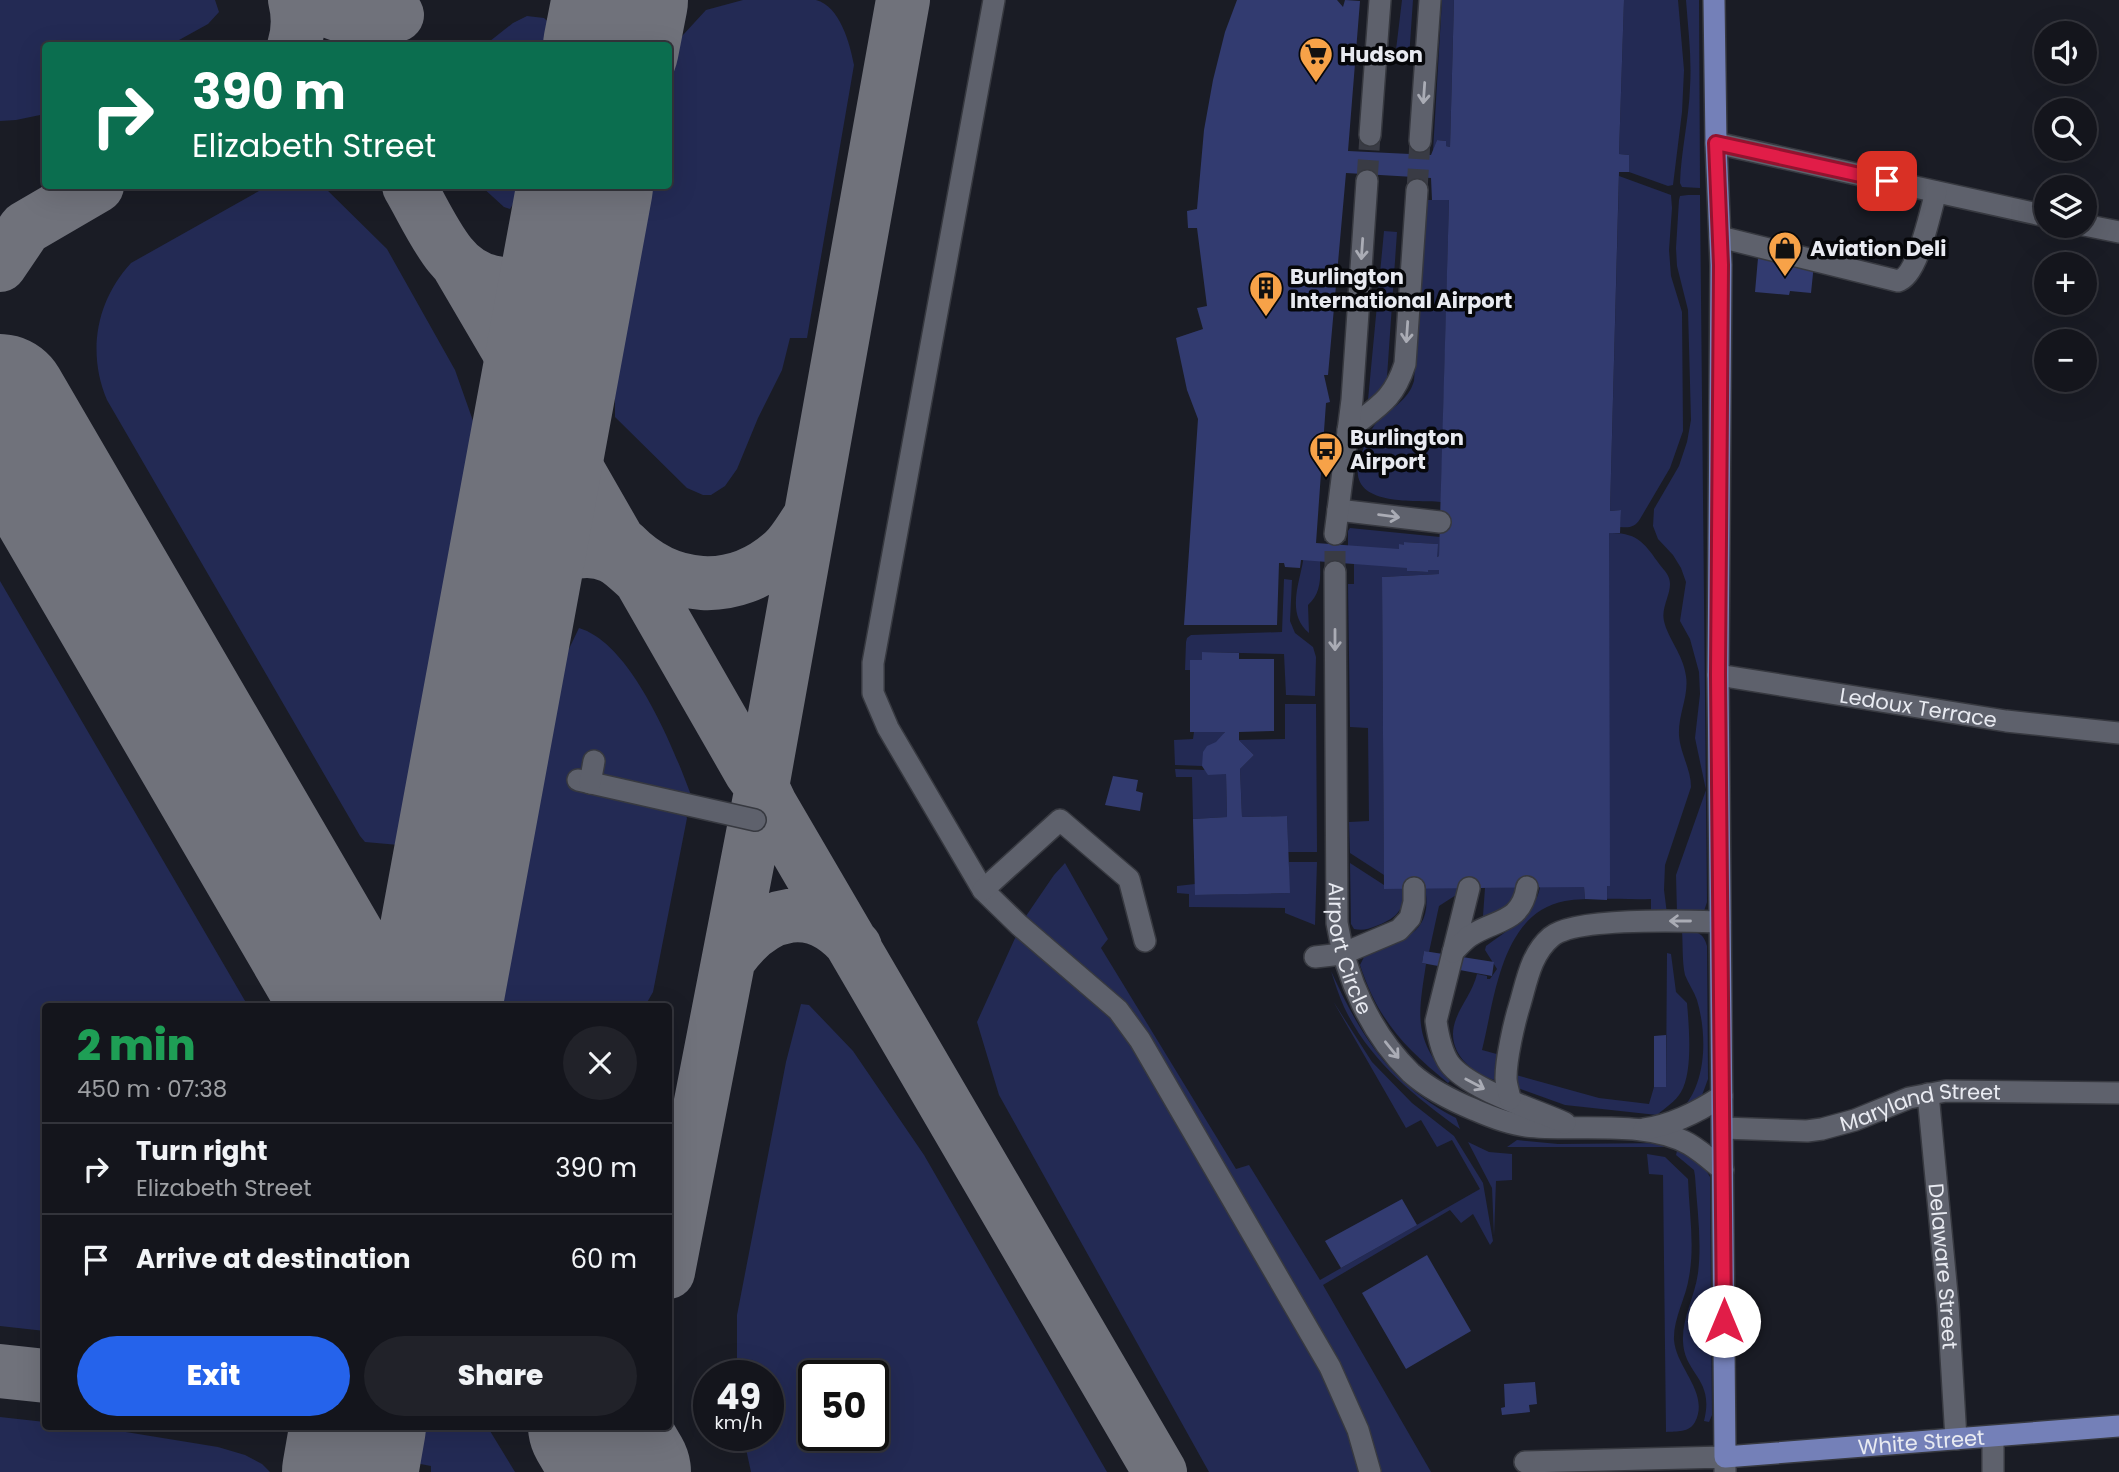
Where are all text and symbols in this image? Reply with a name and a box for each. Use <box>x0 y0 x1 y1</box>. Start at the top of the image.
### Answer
map controls <box>2034 21 2097 392</box>
button: sound <box>2034 21 2097 84</box>
supermarket icon: Hudson <box>1297 35 1335 84</box>
place label: Hudson <box>1340 40 1423 69</box>
text: 390 m <box>192 58 346 126</box>
icon: right <box>77 70 168 161</box>
one-way arrow <box>1417 81 1430 103</box>
button: search <box>2034 98 2097 161</box>
text: Elizabeth Street <box>192 123 436 168</box>
pin <box>1857 151 1917 211</box>
icon: arrive <box>1868 162 1906 200</box>
button: layers <box>2034 175 2097 238</box>
shop icon: Aviation Deli <box>1766 229 1804 278</box>
place label: Aviation Deli <box>1810 234 1946 263</box>
one-way arrow <box>1355 237 1368 260</box>
button: + <box>2034 252 2097 315</box>
place label: Burlington International Airport <box>1290 262 1512 315</box>
building icon: Burlington International Airport <box>1247 269 1285 318</box>
one-way arrow <box>1400 320 1413 343</box>
button: − <box>2034 329 2097 392</box>
place label: Burlington Airport <box>1350 423 1464 476</box>
bus stop icon: Burlington Airport <box>1307 430 1345 479</box>
one-way arrow <box>1377 509 1400 522</box>
one-way arrow <box>1328 628 1342 651</box>
street label: Ledoux Terrace <box>1838 680 1999 734</box>
street label: Airport Circle <box>1322 882 1380 1019</box>
one-way arrow <box>1669 914 1692 928</box>
text: 2 min <box>77 1016 195 1075</box>
button: close <box>563 1026 637 1100</box>
one-way arrow <box>1385 1040 1400 1058</box>
text: 450 m · 07:38 <box>77 1073 227 1105</box>
street label: Maryland Street <box>1836 1076 2001 1138</box>
one-way arrow <box>1464 1077 1485 1091</box>
text: Turn right <box>136 1133 268 1169</box>
icon: right <box>77 1150 115 1188</box>
text: 390 m <box>555 1150 637 1186</box>
text: Elizabeth Street <box>136 1172 312 1204</box>
street label: Delaware Street <box>1922 1182 1965 1350</box>
icon: arrive <box>77 1241 115 1279</box>
text: Arrive at destination <box>136 1241 411 1277</box>
text: 60 m <box>570 1241 637 1277</box>
position arrow <box>1687 1284 1761 1358</box>
button: Exit <box>77 1336 350 1416</box>
button: Share <box>364 1336 637 1416</box>
speed limit sign: 50 <box>798 1360 889 1451</box>
text: 49 <box>716 1372 761 1421</box>
text: km/h <box>715 1410 762 1435</box>
street label: White Street <box>1857 1422 1986 1461</box>

